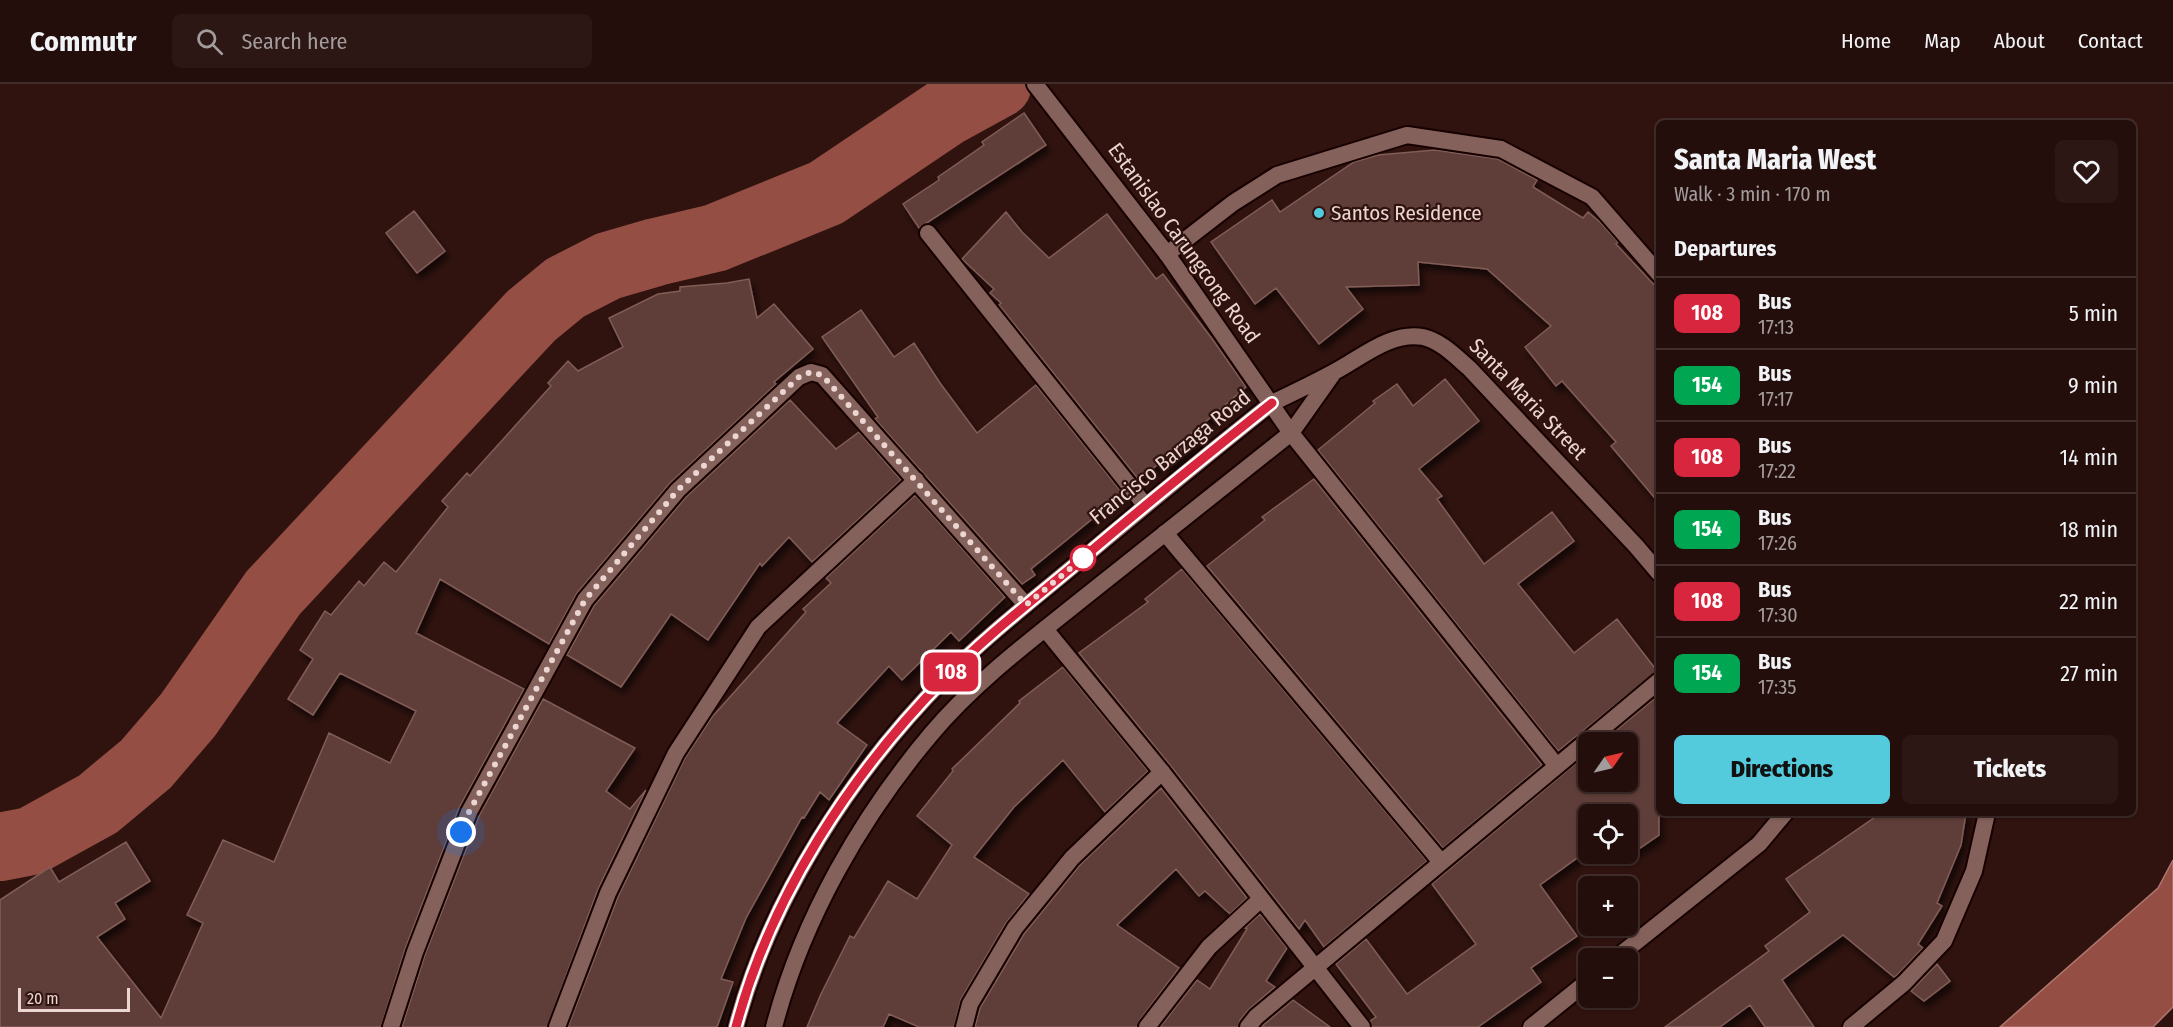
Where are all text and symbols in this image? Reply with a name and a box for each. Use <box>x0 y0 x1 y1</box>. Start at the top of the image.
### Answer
search box <box>172 14 592 68</box>
text: Commutr <box>30 25 136 58</box>
icon: search <box>193 25 226 58</box>
text: Search here <box>241 28 347 55</box>
text: Home <box>1841 28 1891 54</box>
text: Map <box>1924 28 1961 54</box>
text: About <box>1994 28 2045 54</box>
text: Contact <box>2078 28 2143 54</box>
street label: Estanislao Carungcong Road <box>1103 138 1265 348</box>
button: heart <box>2055 140 2118 203</box>
text: Santa Maria West <box>1674 143 1876 176</box>
text: Walk · 3 min · 170 m <box>1674 182 1831 206</box>
place label: Santos Residence <box>1331 200 1482 226</box>
marker: Santos Residence <box>1312 206 1326 220</box>
text: Departures <box>1674 235 1776 262</box>
text: Bus <box>1758 288 1791 315</box>
text: 108 <box>1691 300 1723 326</box>
text: 5 min <box>2069 300 2118 327</box>
text: 17:13 <box>1758 315 1794 339</box>
street label: Santa Maria Street <box>1464 333 1592 465</box>
text: Bus <box>1758 360 1791 387</box>
text: 154 <box>1692 372 1722 398</box>
text: 9 min <box>2068 372 2118 399</box>
street label: Francisco Barzaga Road <box>1084 384 1256 530</box>
text: 17:17 <box>1758 387 1793 411</box>
text: Bus <box>1758 432 1791 459</box>
text: 108 <box>1691 444 1723 470</box>
text: 14 min <box>2060 444 2118 471</box>
text: 17:22 <box>1758 459 1796 483</box>
text: Bus <box>1758 504 1791 531</box>
text: 154 <box>1692 516 1722 542</box>
text: 18 min <box>2059 516 2118 543</box>
text: 17:26 <box>1758 531 1797 555</box>
unlabelled marker <box>1070 545 1096 571</box>
text: Bus <box>1758 576 1791 603</box>
text: 108 <box>1691 588 1723 614</box>
text: 22 min <box>2059 588 2118 615</box>
text: 17:30 <box>1758 603 1798 627</box>
text: Bus <box>1758 648 1791 675</box>
line badge: 108 <box>916 652 986 692</box>
text: 108 <box>935 659 967 685</box>
text: 154 <box>1692 660 1722 686</box>
text: 27 min <box>2060 660 2118 687</box>
text: 17:35 <box>1758 675 1797 699</box>
north arrow <box>1578 732 1638 792</box>
map controls <box>1578 732 1638 1008</box>
button: Directions <box>1674 735 1890 804</box>
button: Tickets <box>1902 735 2118 804</box>
button: locate <box>1578 804 1638 864</box>
your location <box>446 817 476 847</box>
button: + <box>1578 876 1638 936</box>
button: − <box>1578 948 1638 1008</box>
scale bar <box>18 985 130 1012</box>
text: 20 m <box>27 989 58 1008</box>

